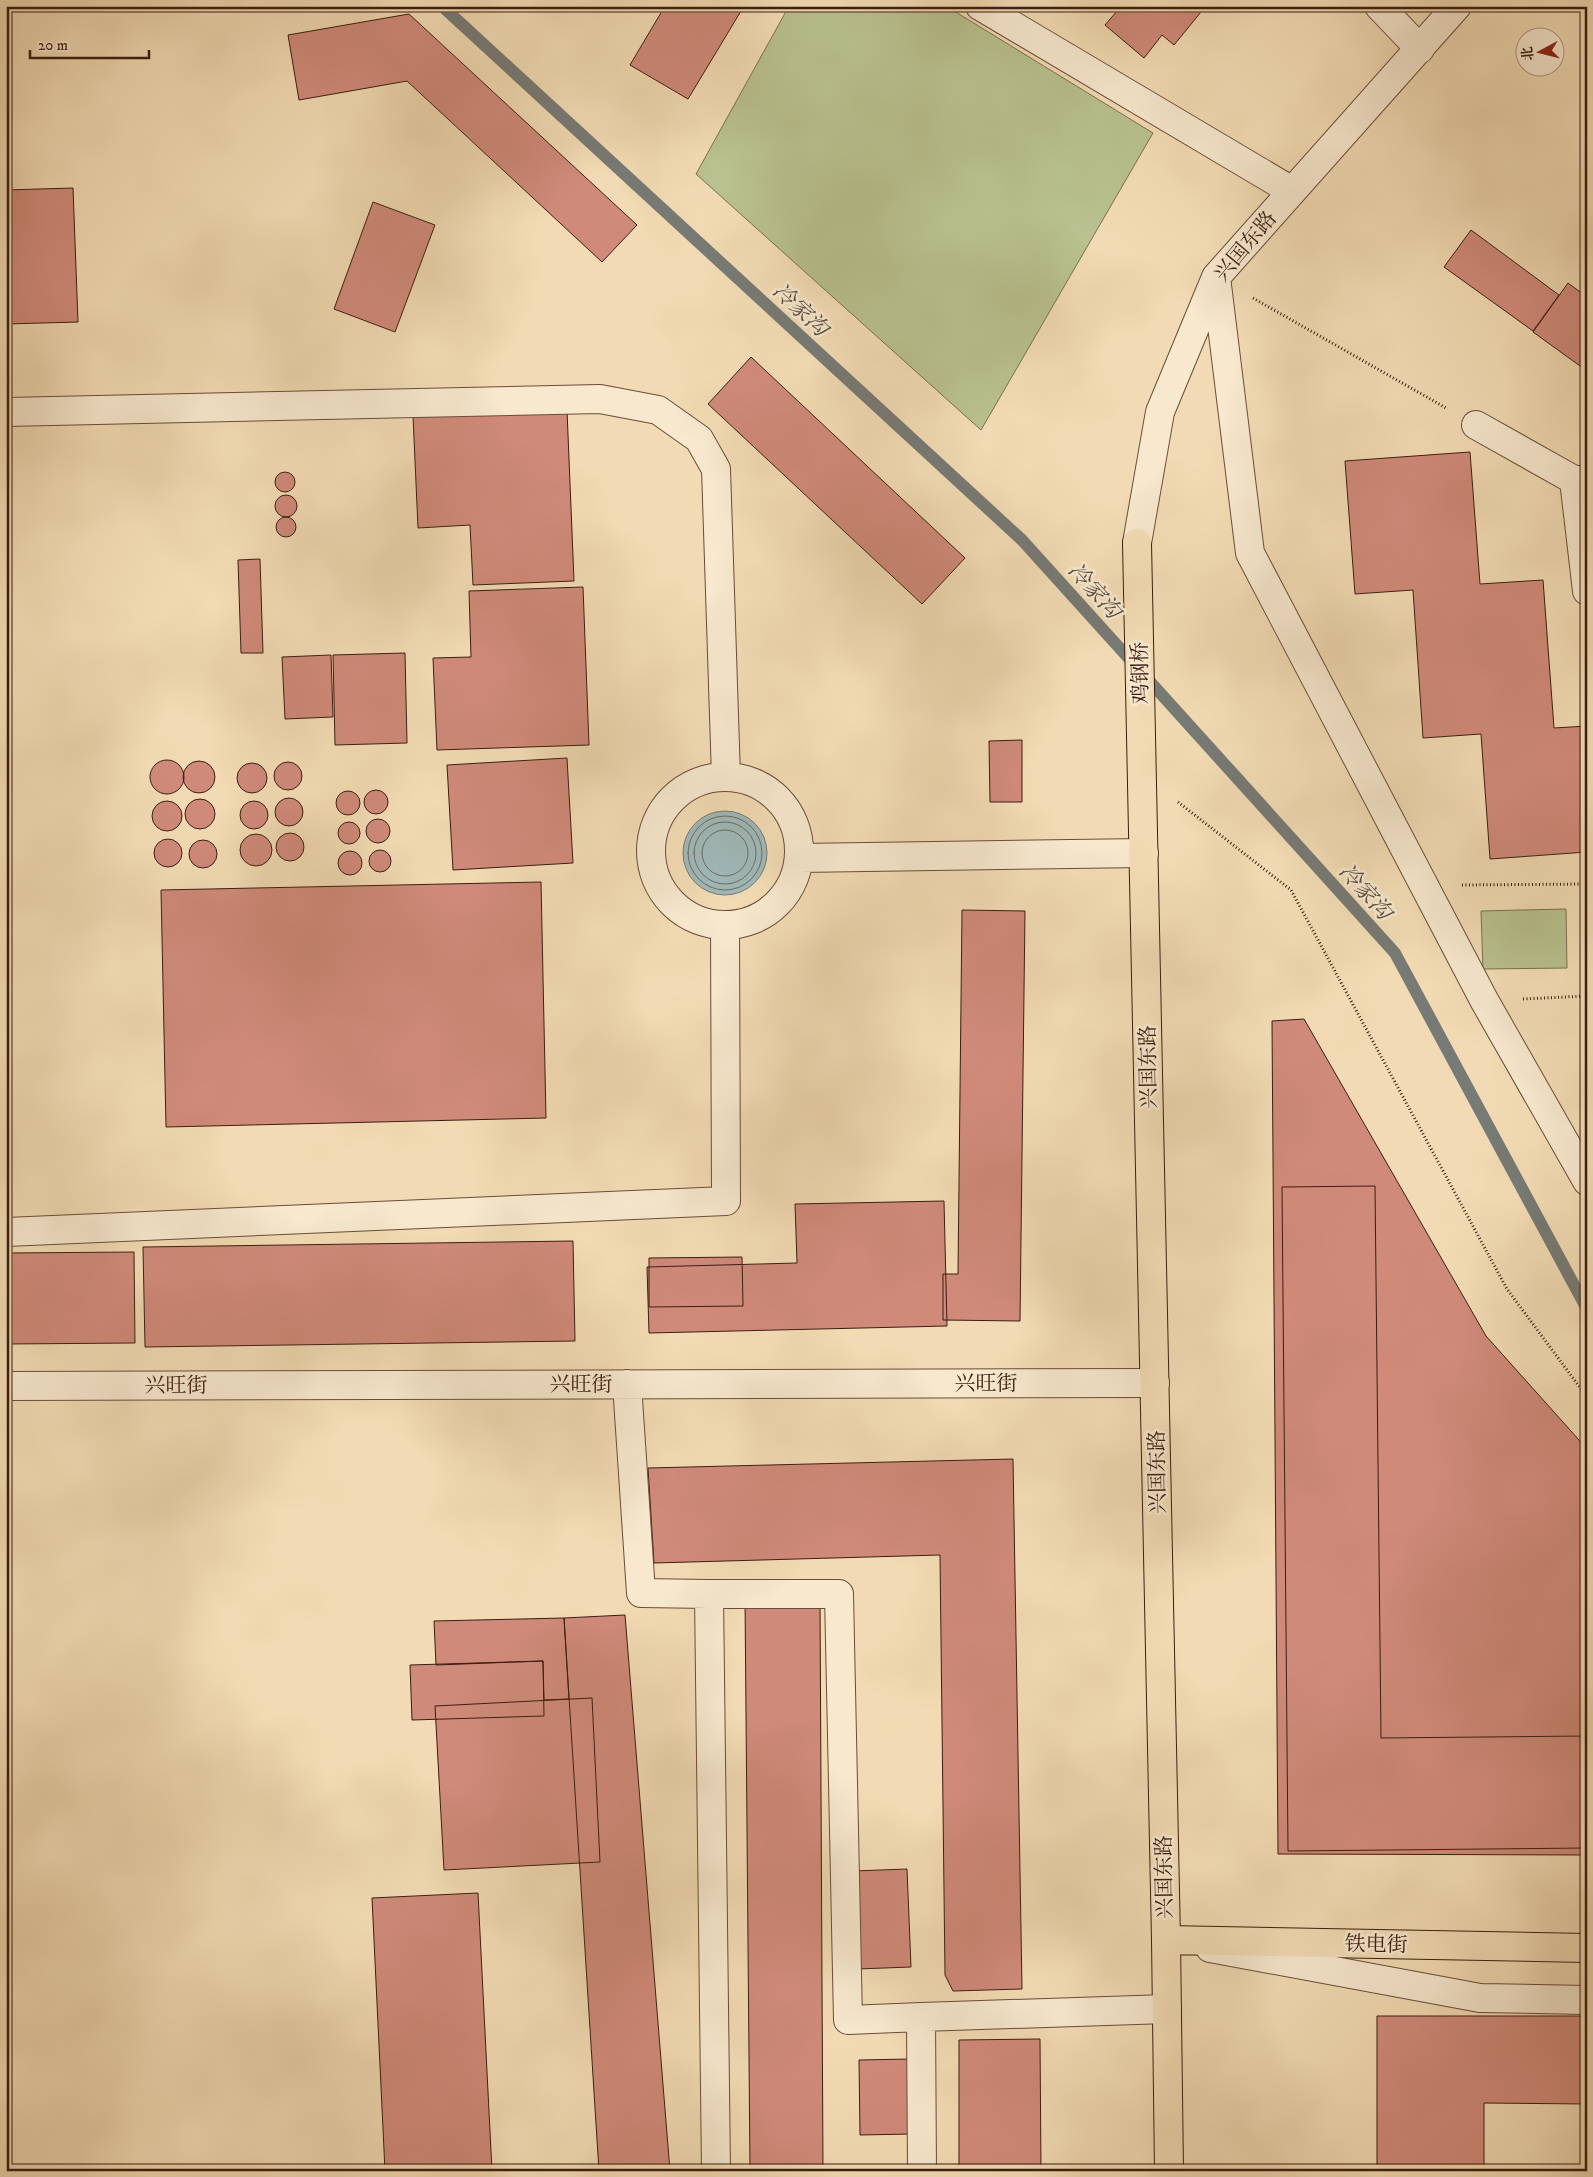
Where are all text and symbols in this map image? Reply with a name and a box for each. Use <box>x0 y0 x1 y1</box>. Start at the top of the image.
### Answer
scale bar <box>30 28 149 60</box>
north arrow <box>1516 28 1566 78</box>
text: 20 m <box>38 36 68 55</box>
text: 北 <box>1518 45 1538 62</box>
street label: 兴国东路 <box>1209 206 1283 287</box>
water label: 冷家沟 <box>767 278 836 345</box>
water label: 冷家沟 <box>1062 557 1128 627</box>
street label: 鸡钢桥 <box>1127 641 1155 705</box>
water label: 冷家沟 <box>1333 858 1399 928</box>
street label: 兴国东路 <box>1135 1025 1163 1109</box>
street label: 兴旺街 <box>955 1371 1018 1397</box>
street label: 兴旺街 <box>550 1372 613 1398</box>
street label: 兴旺街 <box>145 1373 208 1399</box>
street label: 兴国东路 <box>1144 1430 1172 1514</box>
street label: 兴国东路 <box>1151 1835 1179 1919</box>
street label: 铁电街 <box>1344 1931 1408 1959</box>

